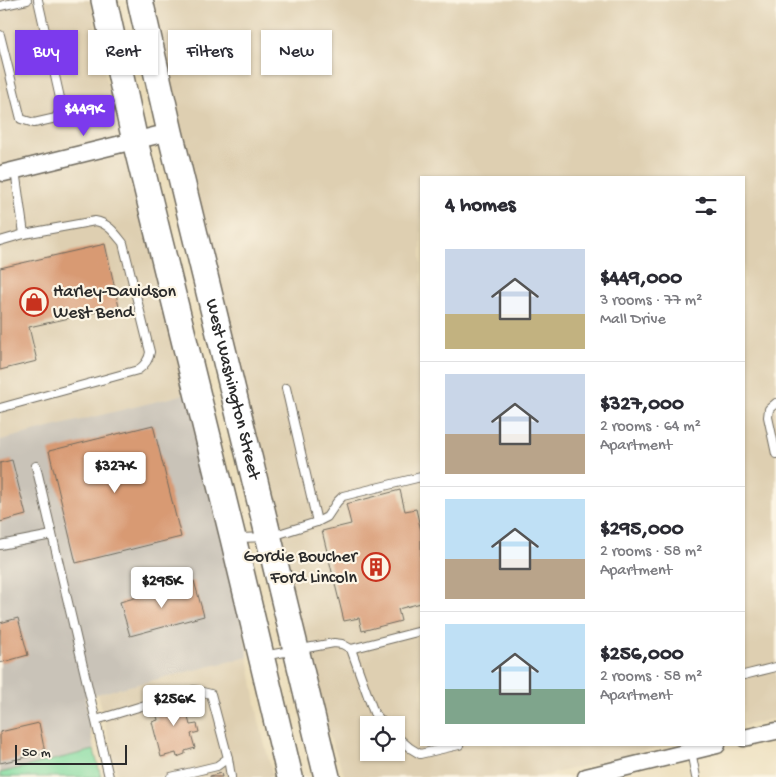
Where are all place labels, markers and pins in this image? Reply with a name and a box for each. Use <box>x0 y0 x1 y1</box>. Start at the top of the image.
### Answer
pin: $449K <box>49 94 119 137</box>
place label: Harley-Davidson West Bend <box>53 282 176 324</box>
shop icon: Harley-Davidson West Bend <box>19 287 49 317</box>
pin: $327K <box>80 452 150 494</box>
place label: Gordie Boucher Ford Lincoln <box>243 547 359 589</box>
building icon: Gordie Boucher Ford Lincoln <box>361 552 391 582</box>
pin: $295K <box>127 566 197 609</box>
pin: $256K <box>139 684 209 727</box>

